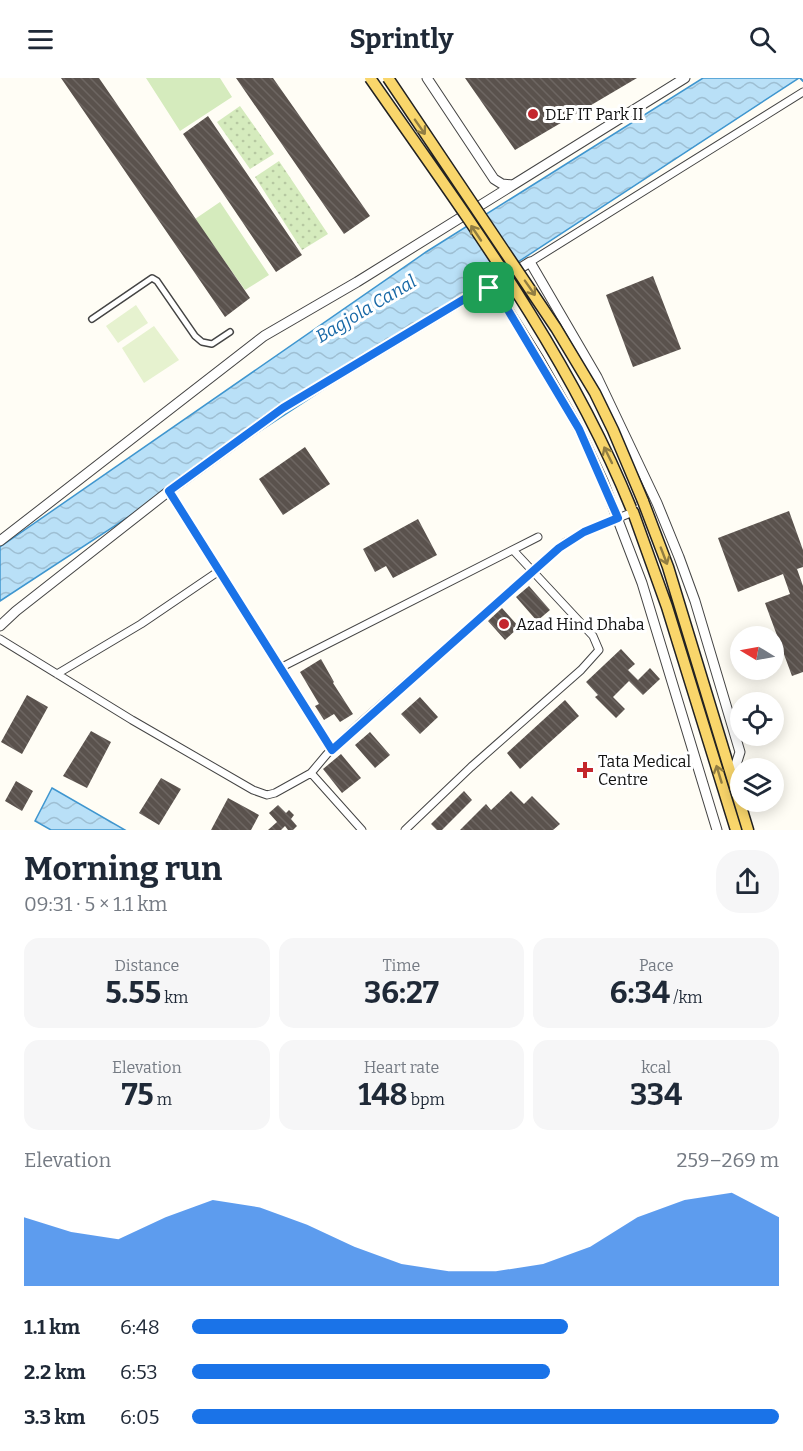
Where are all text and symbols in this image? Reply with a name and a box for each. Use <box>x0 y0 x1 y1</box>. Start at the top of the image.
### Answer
icon: menu <box>24 23 57 56</box>
text: Sprintly <box>349 23 454 55</box>
icon: search <box>746 23 779 56</box>
place label: DLF IT Park II <box>545 105 644 124</box>
marker: DLF IT Park II <box>526 107 540 121</box>
one-way arrow <box>414 118 426 134</box>
one-way arrow <box>470 225 482 242</box>
pin <box>463 262 514 313</box>
water label: Bagjola Canal <box>312 270 420 348</box>
icon: arrive <box>472 271 505 304</box>
one-way arrow <box>524 279 536 295</box>
one-way arrow <box>601 446 613 464</box>
one-way arrow <box>659 546 670 565</box>
place label: Azad Hind Dhaba <box>516 615 645 634</box>
marker: Azad Hind Dhaba <box>497 617 511 631</box>
north arrow <box>730 626 784 680</box>
map controls <box>730 626 784 812</box>
button: locate <box>730 692 784 746</box>
place label: Tata Medical Centre <box>598 752 691 789</box>
button: layers <box>730 758 784 812</box>
marker: Tata Medical Centre <box>576 761 594 779</box>
one-way arrow <box>713 765 724 784</box>
text: Morning run <box>24 849 222 889</box>
button: share <box>716 850 779 913</box>
text: 09:31 · 5 × 1.1 km <box>24 892 167 916</box>
text: Distance <box>114 956 179 975</box>
text: Time <box>383 956 420 975</box>
text: Pace <box>639 956 673 975</box>
text: 5.55 <box>105 975 161 1011</box>
text: 36:27 <box>364 975 439 1011</box>
text: 6:34 <box>610 975 670 1011</box>
text: km <box>161 988 188 1007</box>
text: /km <box>670 988 703 1007</box>
text: Elevation <box>112 1058 182 1077</box>
text: Heart rate <box>364 1058 439 1077</box>
text: kcal <box>641 1058 671 1077</box>
text: 75 <box>122 1077 154 1113</box>
text: 148 <box>358 1077 408 1113</box>
text: 334 <box>630 1077 682 1113</box>
text: m <box>154 1090 172 1109</box>
text: bpm <box>408 1090 445 1109</box>
text: Elevation <box>24 1148 111 1172</box>
text: 259–269 m <box>676 1148 779 1172</box>
text: 1.1 km <box>24 1315 80 1339</box>
text: 6:48 <box>120 1315 160 1339</box>
text: 2.2 km <box>24 1360 86 1384</box>
text: 6:53 <box>120 1360 158 1384</box>
text: 3.3 km <box>24 1405 85 1429</box>
text: 6:05 <box>120 1405 159 1429</box>

